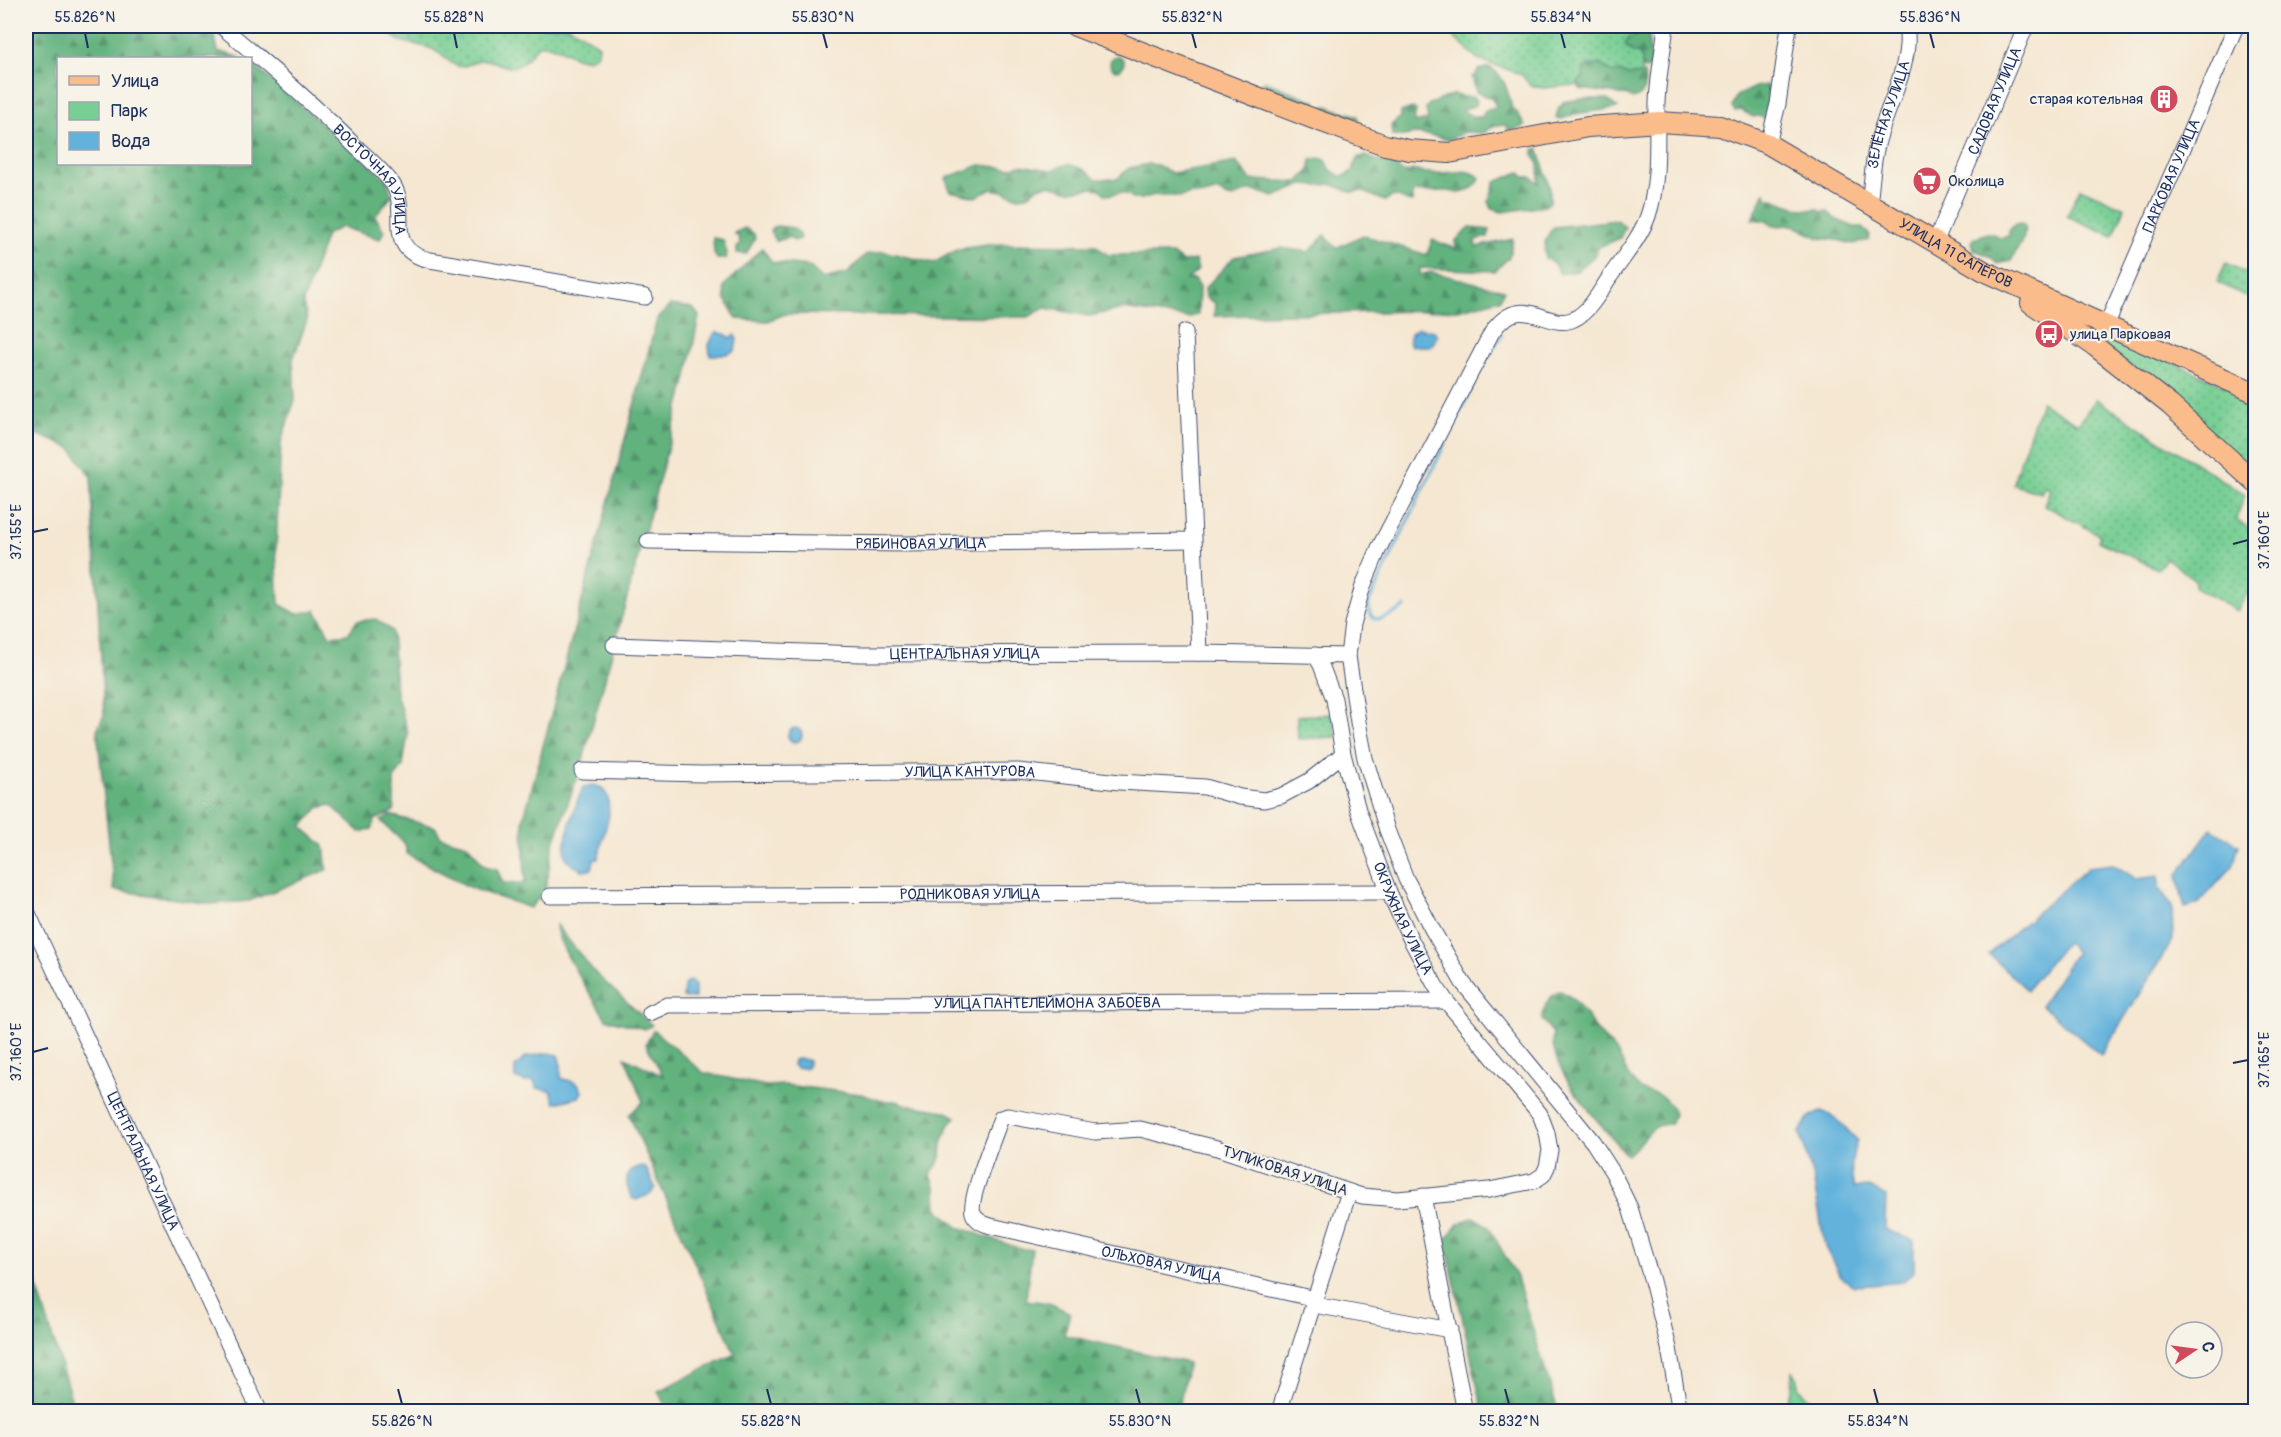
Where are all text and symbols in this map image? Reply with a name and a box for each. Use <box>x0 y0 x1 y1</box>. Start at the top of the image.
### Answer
text: 55.826°N <box>55 8 115 27</box>
text: 55.828°N <box>424 8 484 27</box>
text: 55.830°N <box>792 8 854 27</box>
text: 55.832°N <box>1162 8 1222 27</box>
text: 55.834°N <box>1531 8 1591 27</box>
text: 55.836°N <box>1900 8 1960 27</box>
street label: САДОВАЯ УЛИЦА <box>1964 44 2026 158</box>
legend <box>57 57 252 165</box>
street label: ЗЕЛЁНАЯ УЛИЦА <box>1863 58 1914 170</box>
text: Улица <box>111 70 159 93</box>
building icon: старая котельная <box>2148 83 2180 115</box>
place label: старая котельная <box>2030 90 2143 109</box>
text: Парк <box>111 100 148 123</box>
street label: ПАРКОВАЯ УЛИЦА <box>2138 116 2204 235</box>
street label: ВОСТОЧНАЯ УЛИЦА <box>329 120 410 236</box>
text: Вода <box>111 130 150 153</box>
supermarket icon: Околица <box>1911 165 1943 197</box>
place label: Околица <box>1948 172 2004 191</box>
street label: УЛИЦА 11 САПЁРОВ <box>1896 214 2016 292</box>
bus stop icon: улица Парковая <box>2033 318 2065 350</box>
place label: улица Парковая <box>2069 325 2171 344</box>
text: 37.155°E <box>7 504 26 560</box>
text: 37.160°E <box>2255 510 2274 569</box>
street label: РЯБИНОВАЯ УЛИЦА <box>855 533 987 554</box>
street label: ЦЕНТРАЛЬНАЯ УЛИЦА <box>890 644 1040 663</box>
street label: УЛИЦА КАНТУРОВА <box>904 761 1037 782</box>
street label: ОКРУЖНАЯ УЛИЦА <box>1369 859 1437 978</box>
street label: РОДНИКОВАЯ УЛИЦА <box>900 884 1040 904</box>
street label: УЛИЦА ПАНТЕЛЕЙМОНА ЗАБОЕВА <box>934 993 1161 1013</box>
text: 37.160°E <box>7 1022 26 1081</box>
text: 37.165°E <box>2255 1031 2274 1088</box>
street label: ЦЕНТРАЛЬНАЯ УЛИЦА <box>103 1089 184 1233</box>
street label: ТУПИКОВАЯ УЛИЦА <box>1220 1142 1350 1200</box>
street label: ОЛЬХОВАЯ УЛИЦА <box>1099 1242 1224 1287</box>
north arrow <box>2164 1320 2224 1380</box>
text: С <box>2197 1340 2219 1354</box>
text: 55.826°N <box>372 1412 432 1431</box>
text: 55.828°N <box>741 1412 801 1431</box>
text: 55.830°N <box>1109 1412 1171 1431</box>
text: 55.832°N <box>1479 1412 1539 1431</box>
text: 55.834°N <box>1848 1412 1908 1431</box>

